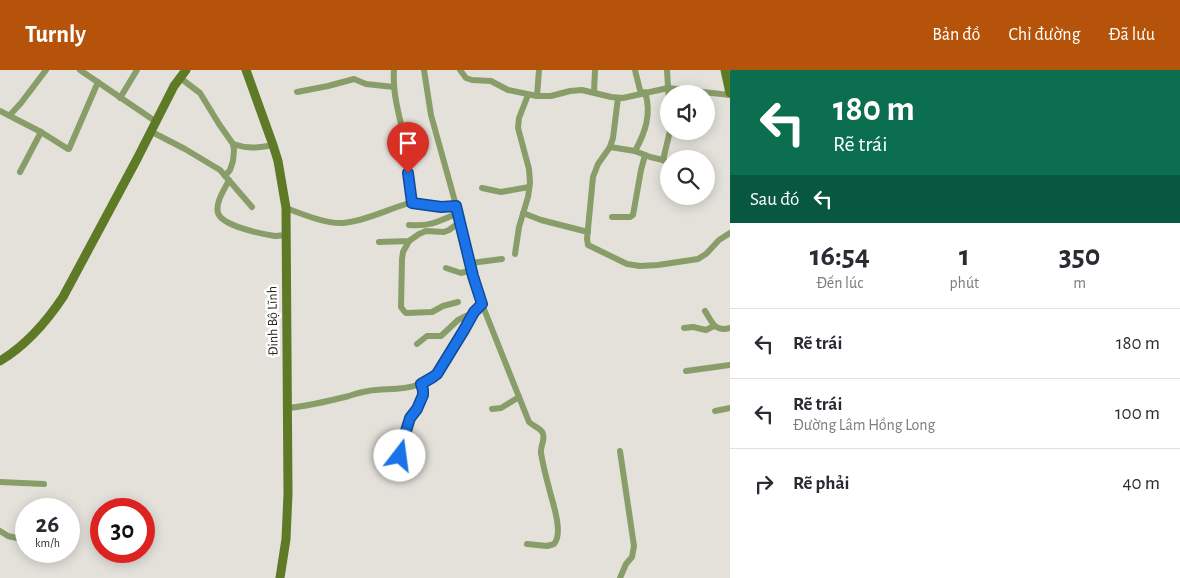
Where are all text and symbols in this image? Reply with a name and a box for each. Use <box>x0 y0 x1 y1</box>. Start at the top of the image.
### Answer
text: Turnly <box>25 23 86 47</box>
text: Bản đồ <box>932 26 980 44</box>
text: Chỉ đường <box>1008 26 1080 44</box>
text: Đã lưu <box>1108 26 1155 44</box>
map controls <box>660 85 715 205</box>
button: sound <box>660 85 715 140</box>
icon: left <box>750 90 815 155</box>
text: 180 m <box>833 92 915 127</box>
pin <box>387 122 429 173</box>
icon: arrive <box>394 129 422 157</box>
text: Rẽ trái <box>833 133 888 155</box>
button: search <box>660 150 715 205</box>
icon: left <box>809 185 837 213</box>
text: Sau đó <box>750 190 799 209</box>
text: 16:54 <box>810 241 870 271</box>
text: 1 <box>959 241 970 271</box>
text: 350 <box>1059 241 1100 271</box>
text: Đến lúc <box>816 275 863 291</box>
text: phút <box>949 275 979 291</box>
text: m <box>1073 275 1086 291</box>
street label: Đinh Bộ Lĩnh <box>265 286 281 356</box>
icon: left <box>750 330 778 358</box>
text: Rẽ trái <box>793 334 842 353</box>
text: 180 m <box>1116 334 1160 353</box>
text: Rẽ trái <box>793 395 842 414</box>
icon: left <box>750 400 778 428</box>
text: 100 m <box>1115 404 1160 423</box>
text: Đường Lâm Hồng Long <box>793 417 935 433</box>
position arrow <box>373 429 425 481</box>
icon: right <box>750 470 778 498</box>
text: Rẽ phải <box>793 474 850 493</box>
text: 40 m <box>1122 474 1160 493</box>
speed limit sign: 30 <box>90 498 155 563</box>
text: 26 <box>36 512 59 537</box>
text: km/h <box>35 537 60 549</box>

